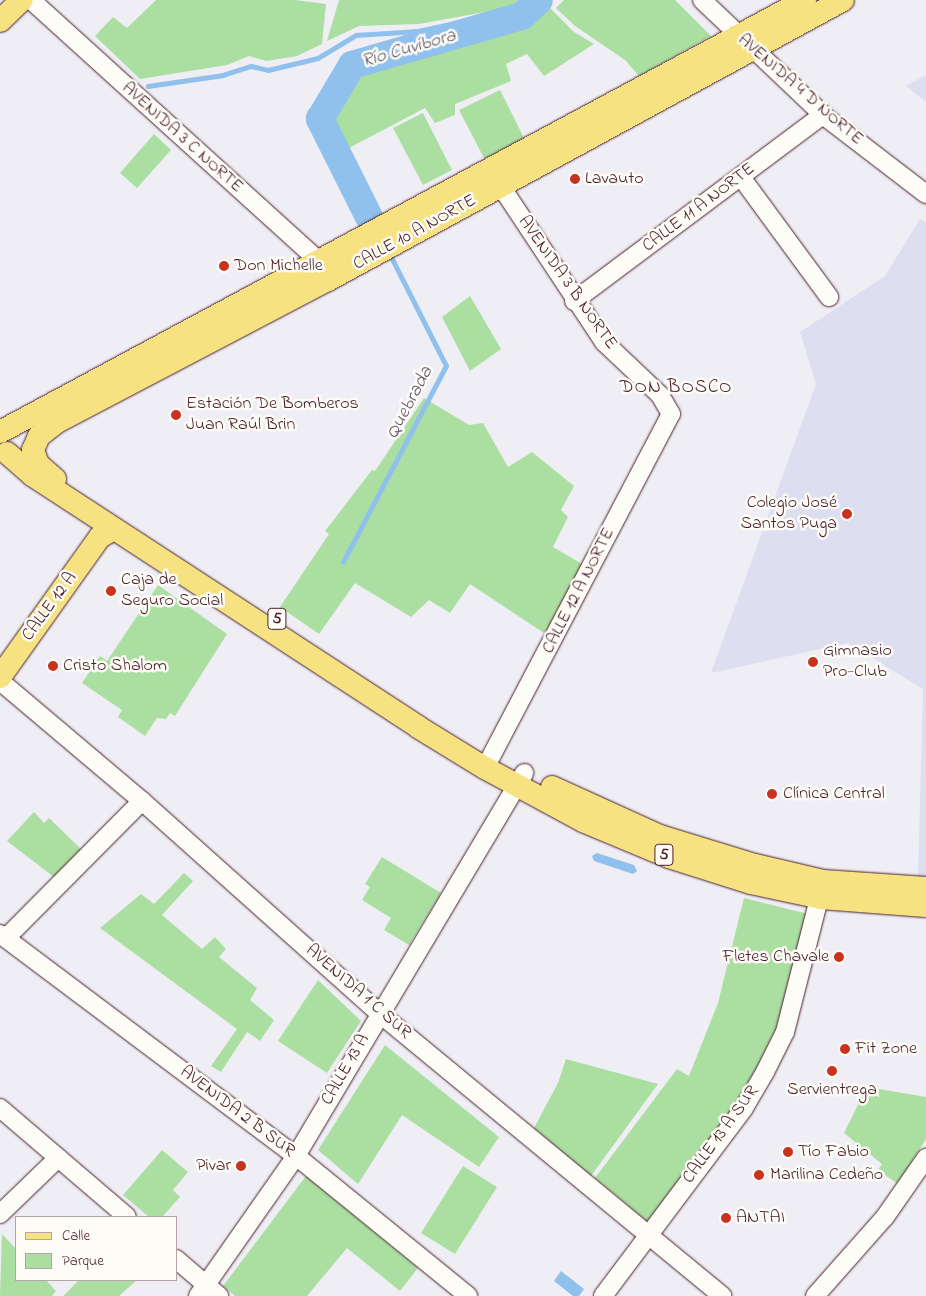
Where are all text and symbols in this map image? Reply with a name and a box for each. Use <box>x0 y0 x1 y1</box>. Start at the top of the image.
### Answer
water label: Río Cuvíbora <box>359 25 459 73</box>
street label: AVENIDA 4 D NORTE <box>733 30 867 150</box>
street label: AVENIDA 3 C NORTE <box>117 78 247 198</box>
street label: CALLE 11 A NORTE <box>638 159 760 257</box>
place label: Lavauto <box>585 168 644 190</box>
marker: Lavauto <box>569 173 581 185</box>
street label: CALLE 10 A NORTE <box>350 190 480 276</box>
street label: AVENIDA 3 B NORTE <box>513 212 621 354</box>
place label: Don Michelle <box>234 255 323 277</box>
marker: Don Michelle <box>218 260 230 272</box>
water label: Quebrada <box>381 363 439 443</box>
district label: DON BOSCO <box>618 377 734 399</box>
place label: Estación De Bomberos Juan Raúl Brin <box>186 394 359 436</box>
marker: Estación De Bomberos Juan Raúl Brin <box>170 409 182 421</box>
place label: Colegio José Santos Puga <box>740 493 837 536</box>
marker: Colegio José Santos Puga <box>841 508 853 520</box>
street label: CALLE 12 A NORTE <box>538 524 620 658</box>
street label: CALLE 12 A <box>18 568 82 646</box>
place label: Caja de Seguro Social <box>121 570 223 612</box>
marker: Caja de Seguro Social <box>105 585 117 597</box>
road number: 5 <box>267 606 287 632</box>
place label: Gimnasio Pro-Club <box>823 641 892 684</box>
place label: Cristo Shalom <box>63 655 167 677</box>
marker: Gimnasio Pro-Club <box>807 656 819 668</box>
marker: Cristo Shalom <box>47 660 59 672</box>
place label: Clínica Central <box>783 783 885 805</box>
marker: Clínica Central <box>765 787 779 801</box>
road number: 5 <box>654 842 674 868</box>
street label: AVENIDA 1 C SUR <box>301 940 415 1044</box>
place label: Fletes Chavale <box>723 946 829 968</box>
marker: Fletes Chavale <box>833 951 845 963</box>
street label: CALLE 13 A <box>317 1031 375 1109</box>
place label: Fit Zone <box>855 1038 917 1060</box>
marker: Fit Zone <box>839 1043 851 1055</box>
street label: AVENIDA 2 B SUR <box>175 1062 299 1162</box>
marker: Servientrega <box>826 1065 838 1077</box>
place label: Servientrega <box>787 1079 877 1101</box>
street label: CALLE 13 A SUR <box>678 1082 764 1188</box>
place label: Tío Fabio <box>798 1141 869 1163</box>
marker: Tío Fabio <box>782 1146 794 1158</box>
place label: Pivar <box>196 1155 231 1177</box>
marker: Pivar <box>235 1160 247 1172</box>
place label: Marilina Cedeño <box>770 1164 883 1186</box>
marker: Marilina Cedeño <box>752 1168 766 1182</box>
place label: ANTAI <box>736 1207 785 1229</box>
marker: ANTAI <box>720 1212 732 1224</box>
legend <box>15 1216 178 1281</box>
text: Calle <box>62 1225 90 1247</box>
text: Parque <box>62 1250 104 1272</box>

